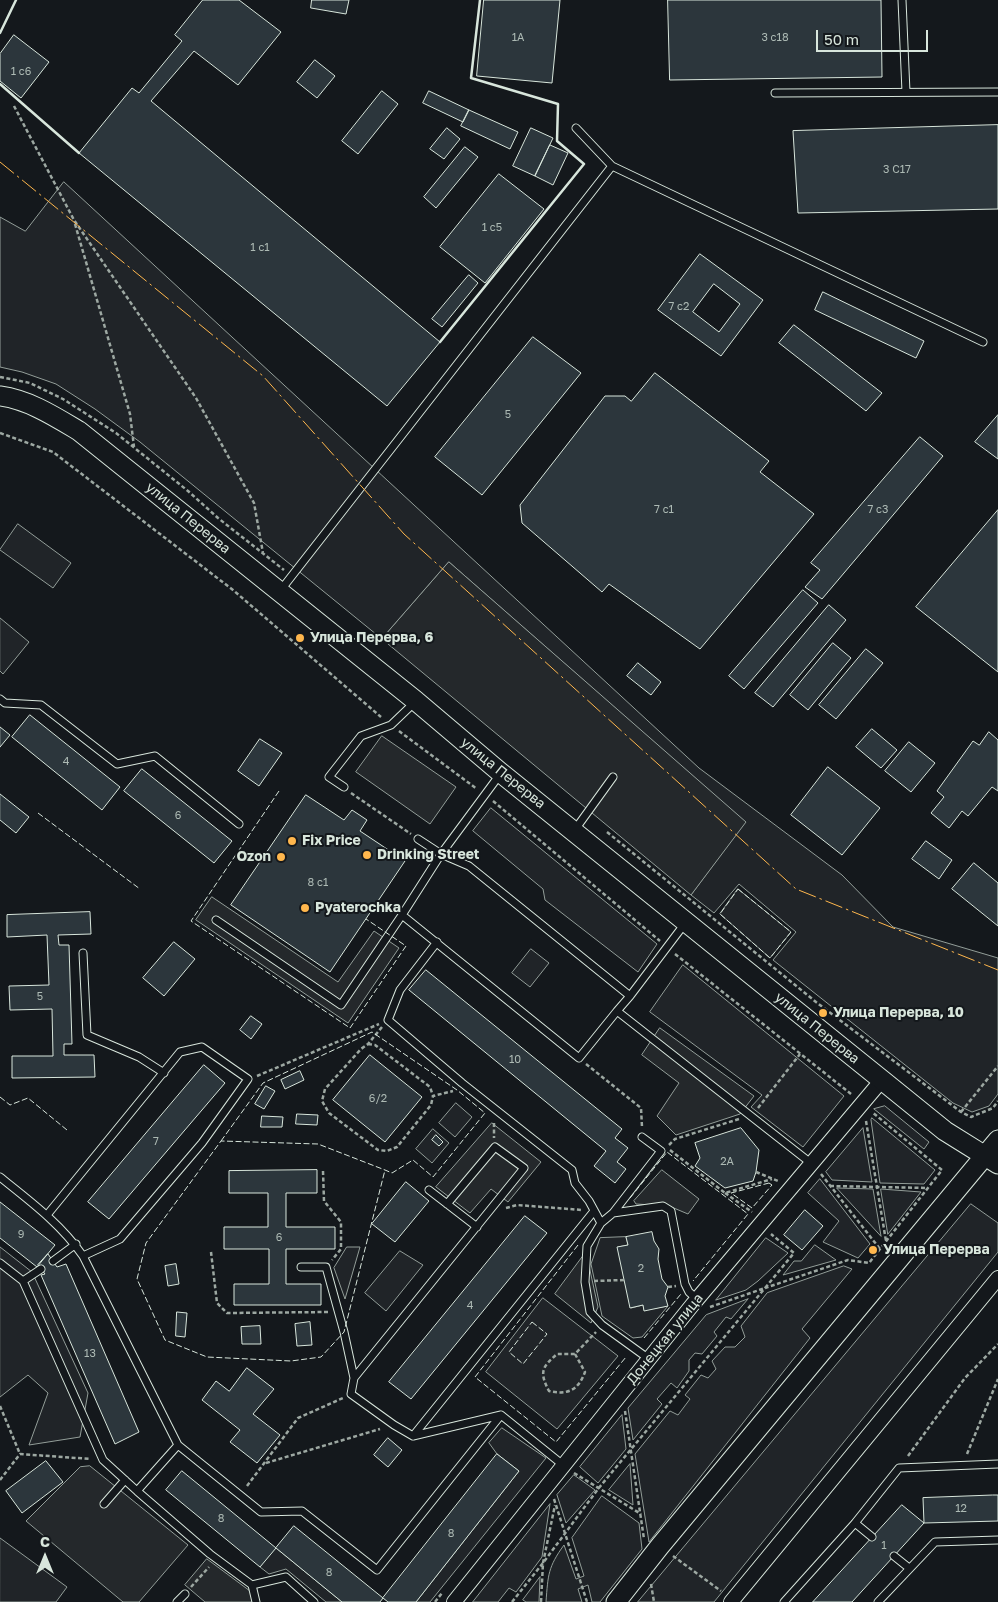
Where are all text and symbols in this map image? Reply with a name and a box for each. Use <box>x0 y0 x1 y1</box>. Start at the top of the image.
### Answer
scale bar <box>818 20 930 52</box>
text: 50 m <box>824 30 859 48</box>
house number: 1А <box>512 31 524 45</box>
house number: 3 с18 <box>761 31 789 45</box>
house number: 1 с6 <box>11 65 31 79</box>
house number: 3 С17 <box>883 163 911 177</box>
house number: 1 с5 <box>482 221 502 235</box>
house number: 1 с1 <box>250 241 270 255</box>
house number: 7 с2 <box>669 300 689 314</box>
house number: 5 <box>505 408 511 422</box>
street label: улица Перерва <box>142 479 234 557</box>
house number: 7 с1 <box>654 503 674 517</box>
house number: 7 с3 <box>867 503 889 517</box>
place label: Улица Перерва, 6 <box>310 630 433 646</box>
marker: Улица Перерва, 6 <box>294 632 306 644</box>
street label: улица Перерва <box>457 734 549 812</box>
house number: 4 <box>63 755 69 769</box>
house number: 6 <box>175 809 181 823</box>
place label: Fix Price <box>302 833 361 849</box>
marker: Fix Price <box>286 835 298 847</box>
place label: Drinking Street <box>377 847 479 863</box>
place label: Ozon <box>236 849 271 865</box>
marker: Drinking Street <box>361 849 373 861</box>
marker: Ozon <box>275 851 287 863</box>
house number: 8 с1 <box>308 876 328 890</box>
place label: Pyaterochka <box>315 900 401 916</box>
marker: Pyaterochka <box>299 902 311 914</box>
street label: улица Перерва <box>771 989 863 1067</box>
house number: 5 <box>37 990 43 1004</box>
place label: Улица Перерва, 10 <box>833 1005 964 1021</box>
marker: Улица Перерва, 10 <box>817 1007 829 1019</box>
house number: 10 <box>509 1053 521 1067</box>
house number: 6/2 <box>369 1092 387 1106</box>
house number: 7 <box>153 1135 159 1149</box>
house number: 2А <box>720 1155 734 1169</box>
house number: 9 <box>18 1228 24 1242</box>
house number: 6 <box>276 1231 282 1245</box>
place label: Улица Перерва <box>883 1242 990 1258</box>
marker: Улица Перерва <box>867 1244 879 1256</box>
house number: 2 <box>638 1262 644 1276</box>
street label: Донецкая улица <box>623 1290 707 1388</box>
house number: 4 <box>467 1299 473 1313</box>
house number: 13 <box>84 1347 96 1361</box>
house number: 12 <box>955 1502 967 1516</box>
house number: 8 <box>218 1512 224 1526</box>
house number: 8 <box>448 1527 454 1541</box>
north arrow <box>20 1532 70 1582</box>
text: С <box>40 1533 50 1550</box>
house number: 1 <box>881 1539 887 1553</box>
house number: 8 <box>326 1566 332 1580</box>

